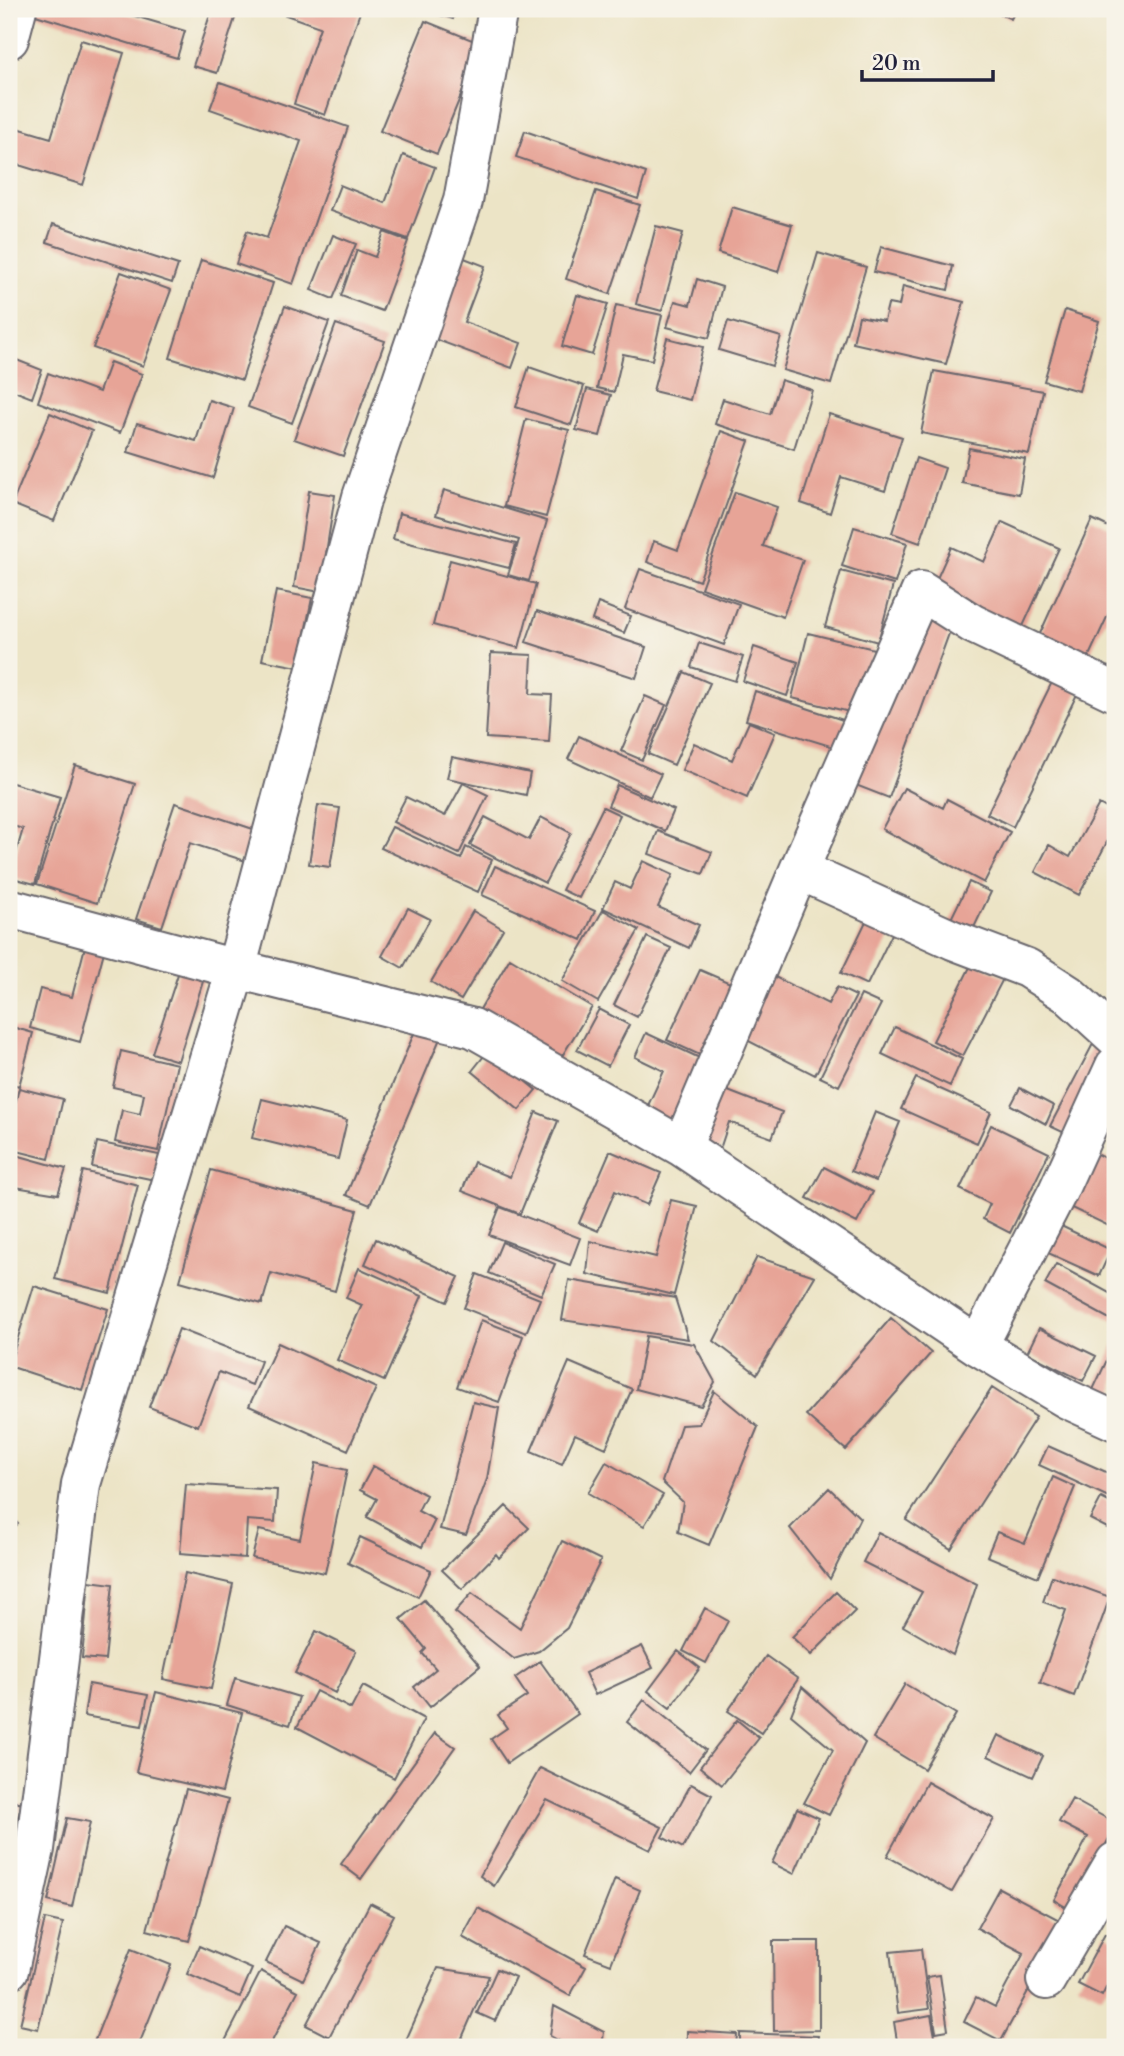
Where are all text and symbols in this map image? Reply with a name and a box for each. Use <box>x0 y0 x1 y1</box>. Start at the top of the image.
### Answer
scale bar <box>862 38 993 82</box>
text: 20 m <box>872 51 921 77</box>

